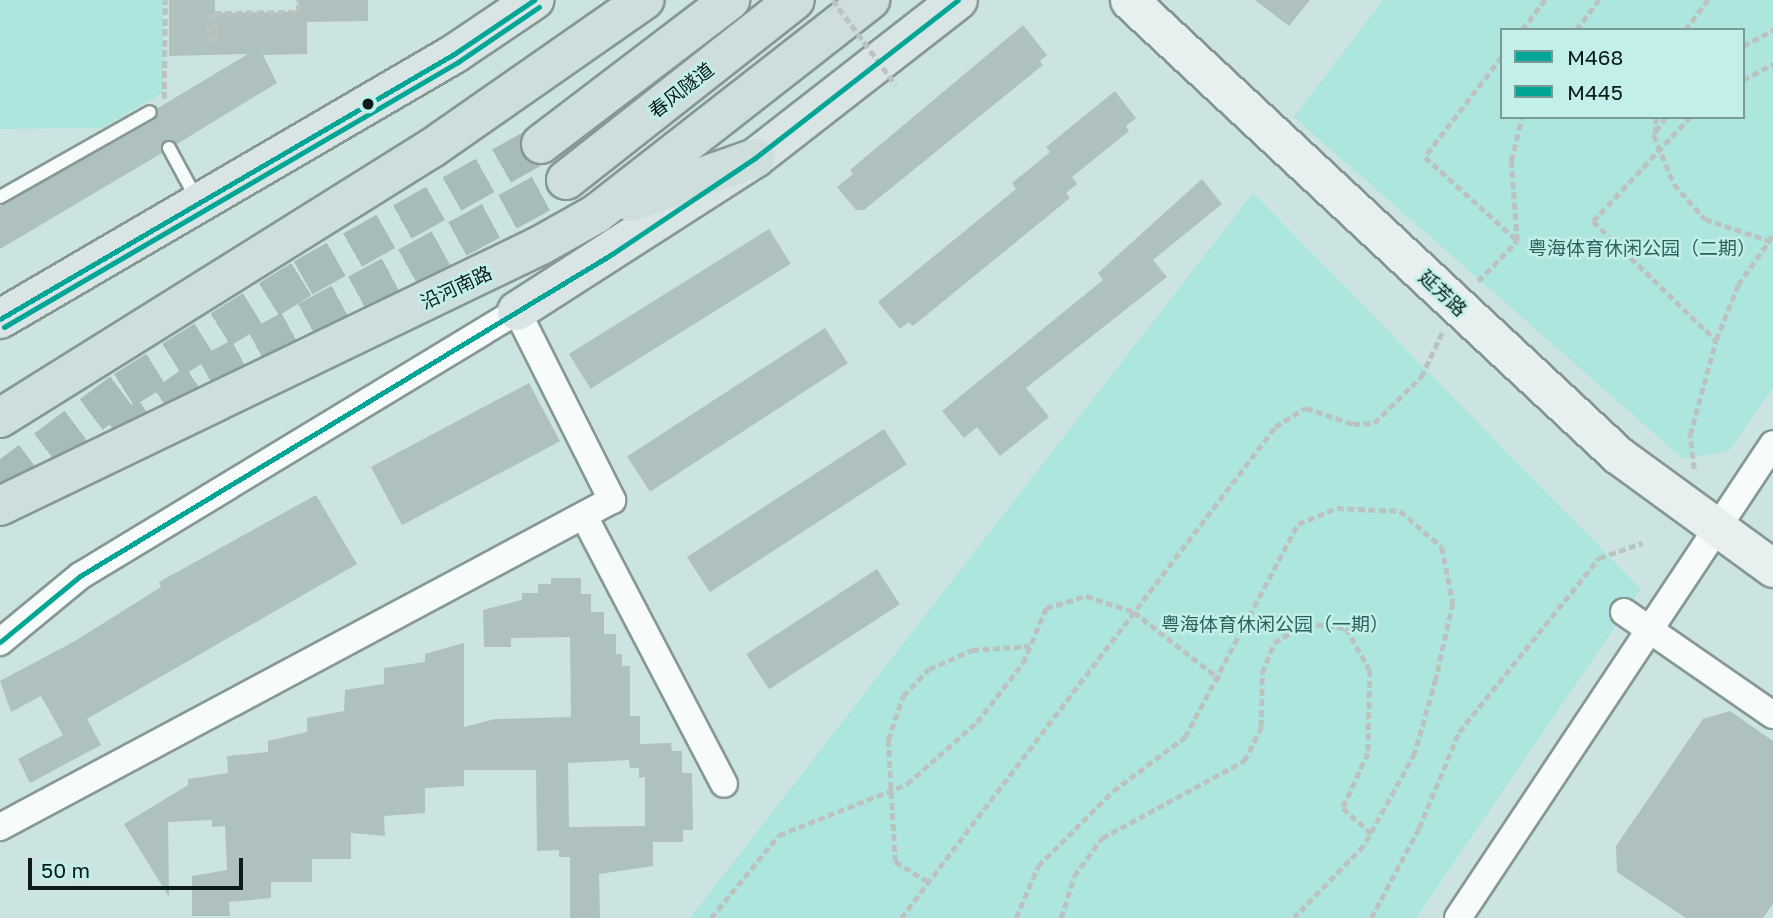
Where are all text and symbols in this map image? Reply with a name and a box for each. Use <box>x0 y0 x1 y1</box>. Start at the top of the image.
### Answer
legend <box>1500 28 1745 119</box>
text: M468 <box>1567 44 1623 70</box>
street label: 春风隧道 <box>644 58 718 122</box>
text: M445 <box>1567 79 1623 105</box>
unlabelled marker <box>361 97 375 111</box>
park label: 粤海体育休闲公园（二期） <box>1528 237 1756 259</box>
street label: 沿河南路 <box>417 261 495 313</box>
street label: 延芳路 <box>1414 265 1472 321</box>
park label: 粤海体育休闲公园（一期） <box>1161 613 1389 635</box>
scale bar <box>32 844 247 888</box>
text: 50 m <box>41 857 90 883</box>

